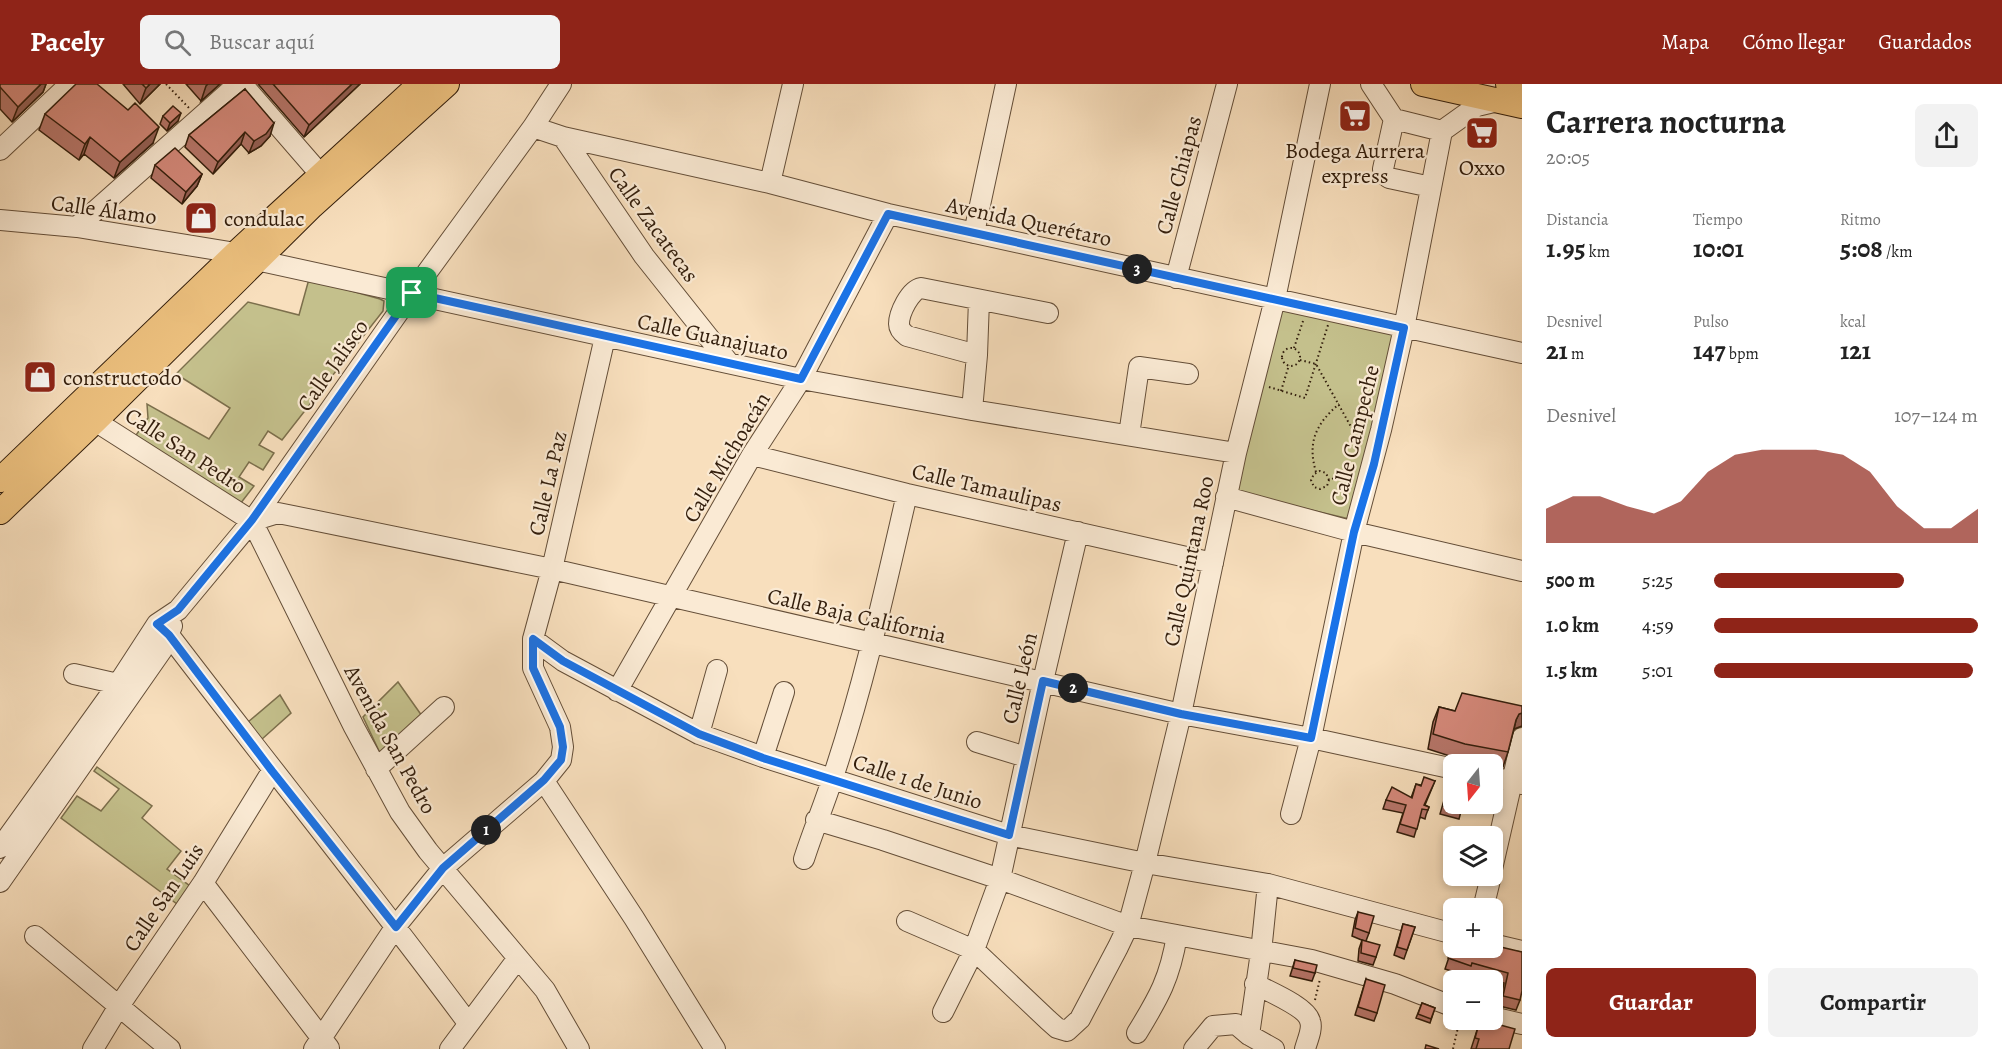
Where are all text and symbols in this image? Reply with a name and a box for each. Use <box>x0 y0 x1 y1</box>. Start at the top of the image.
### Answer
search box <box>140 15 560 69</box>
text: Pacely <box>30 23 104 61</box>
icon: search <box>161 26 194 59</box>
text: Buscar aquí <box>209 27 315 57</box>
text: Mapa <box>1661 28 1709 56</box>
text: Cómo llegar <box>1742 28 1845 56</box>
text: Guardados <box>1878 28 1972 56</box>
supermarket icon: Bodega Aurrera express <box>1337 98 1373 134</box>
text: Carrera nocturna <box>1546 99 1786 144</box>
button: share <box>1915 104 1978 167</box>
street label: Calle Chiapas <box>1149 113 1209 238</box>
supermarket icon: Oxxo <box>1464 115 1500 151</box>
place label: Bodega Aurrera express <box>1285 136 1426 191</box>
text: 20:05 <box>1546 144 1590 171</box>
place label: Oxxo <box>1459 153 1505 183</box>
street label: Calle Zacatecas <box>601 161 705 289</box>
street label: Calle Álamo <box>49 188 159 232</box>
street label: Avenida Querétaro <box>942 190 1114 254</box>
shop icon: condulac <box>183 200 219 236</box>
place label: condulac <box>224 204 305 234</box>
text: Distancia <box>1546 209 1608 231</box>
text: Tiempo <box>1693 209 1743 231</box>
text: Ritmo <box>1840 209 1881 231</box>
text: 1.95 <box>1546 231 1586 266</box>
text: 10:01 <box>1693 231 1744 266</box>
text: 5:08 <box>1840 231 1883 266</box>
text: km <box>1586 241 1610 263</box>
text: /km <box>1883 241 1913 263</box>
pin: 3 <box>1122 254 1152 284</box>
text: 3 <box>1134 258 1140 280</box>
pin <box>386 267 437 318</box>
icon: arrive <box>395 276 428 309</box>
street label: Calle Guanajuato <box>635 306 791 368</box>
text: Desnivel <box>1546 311 1602 333</box>
text: Pulso <box>1693 311 1729 333</box>
text: kcal <box>1840 311 1866 333</box>
street label: Calle Jalisco <box>290 313 376 418</box>
text: 21 <box>1546 333 1568 368</box>
text: 147 <box>1693 333 1726 368</box>
text: 121 <box>1840 333 1871 368</box>
text: m <box>1568 343 1584 365</box>
text: bpm <box>1726 343 1759 365</box>
shop icon: constructodo <box>22 359 58 395</box>
street label: Calle Campeche <box>1323 362 1387 509</box>
place label: constructodo <box>63 363 182 393</box>
street label: Calle Michoacán <box>676 387 778 528</box>
street label: Calle San Pedro <box>119 400 252 501</box>
text: Desnivel <box>1546 402 1616 429</box>
text: 107–124 m <box>1894 402 1978 429</box>
street label: Calle La Paz <box>521 428 575 539</box>
street label: Calle Tamaulipas <box>909 456 1065 520</box>
street label: Calle Quintana Roo <box>1156 473 1222 649</box>
text: 500 m <box>1546 567 1595 594</box>
text: 5:25 <box>1642 567 1673 594</box>
street label: Calle Baja California <box>764 581 950 651</box>
text: 1.0 km <box>1546 612 1599 639</box>
text: 4:59 <box>1642 612 1674 639</box>
street label: Calle León <box>995 630 1045 727</box>
text: 1.5 km <box>1546 657 1598 684</box>
text: 5:01 <box>1642 657 1673 684</box>
street label: Avenida San Pedro <box>336 659 444 819</box>
pin: 2 <box>1058 673 1088 703</box>
text: 2 <box>1069 677 1077 699</box>
street label: Calle 1 de Junio <box>849 747 986 817</box>
north arrow <box>1443 754 1503 814</box>
map controls <box>1443 754 1503 1030</box>
pin: 1 <box>471 815 501 845</box>
text: 1 <box>483 819 489 841</box>
button: layers <box>1443 826 1503 886</box>
street label: Calle San Luis <box>116 837 211 958</box>
button: + <box>1443 898 1503 958</box>
button: Guardar <box>1546 968 1756 1037</box>
button: Compartir <box>1768 968 1978 1037</box>
button: − <box>1443 970 1503 1030</box>

